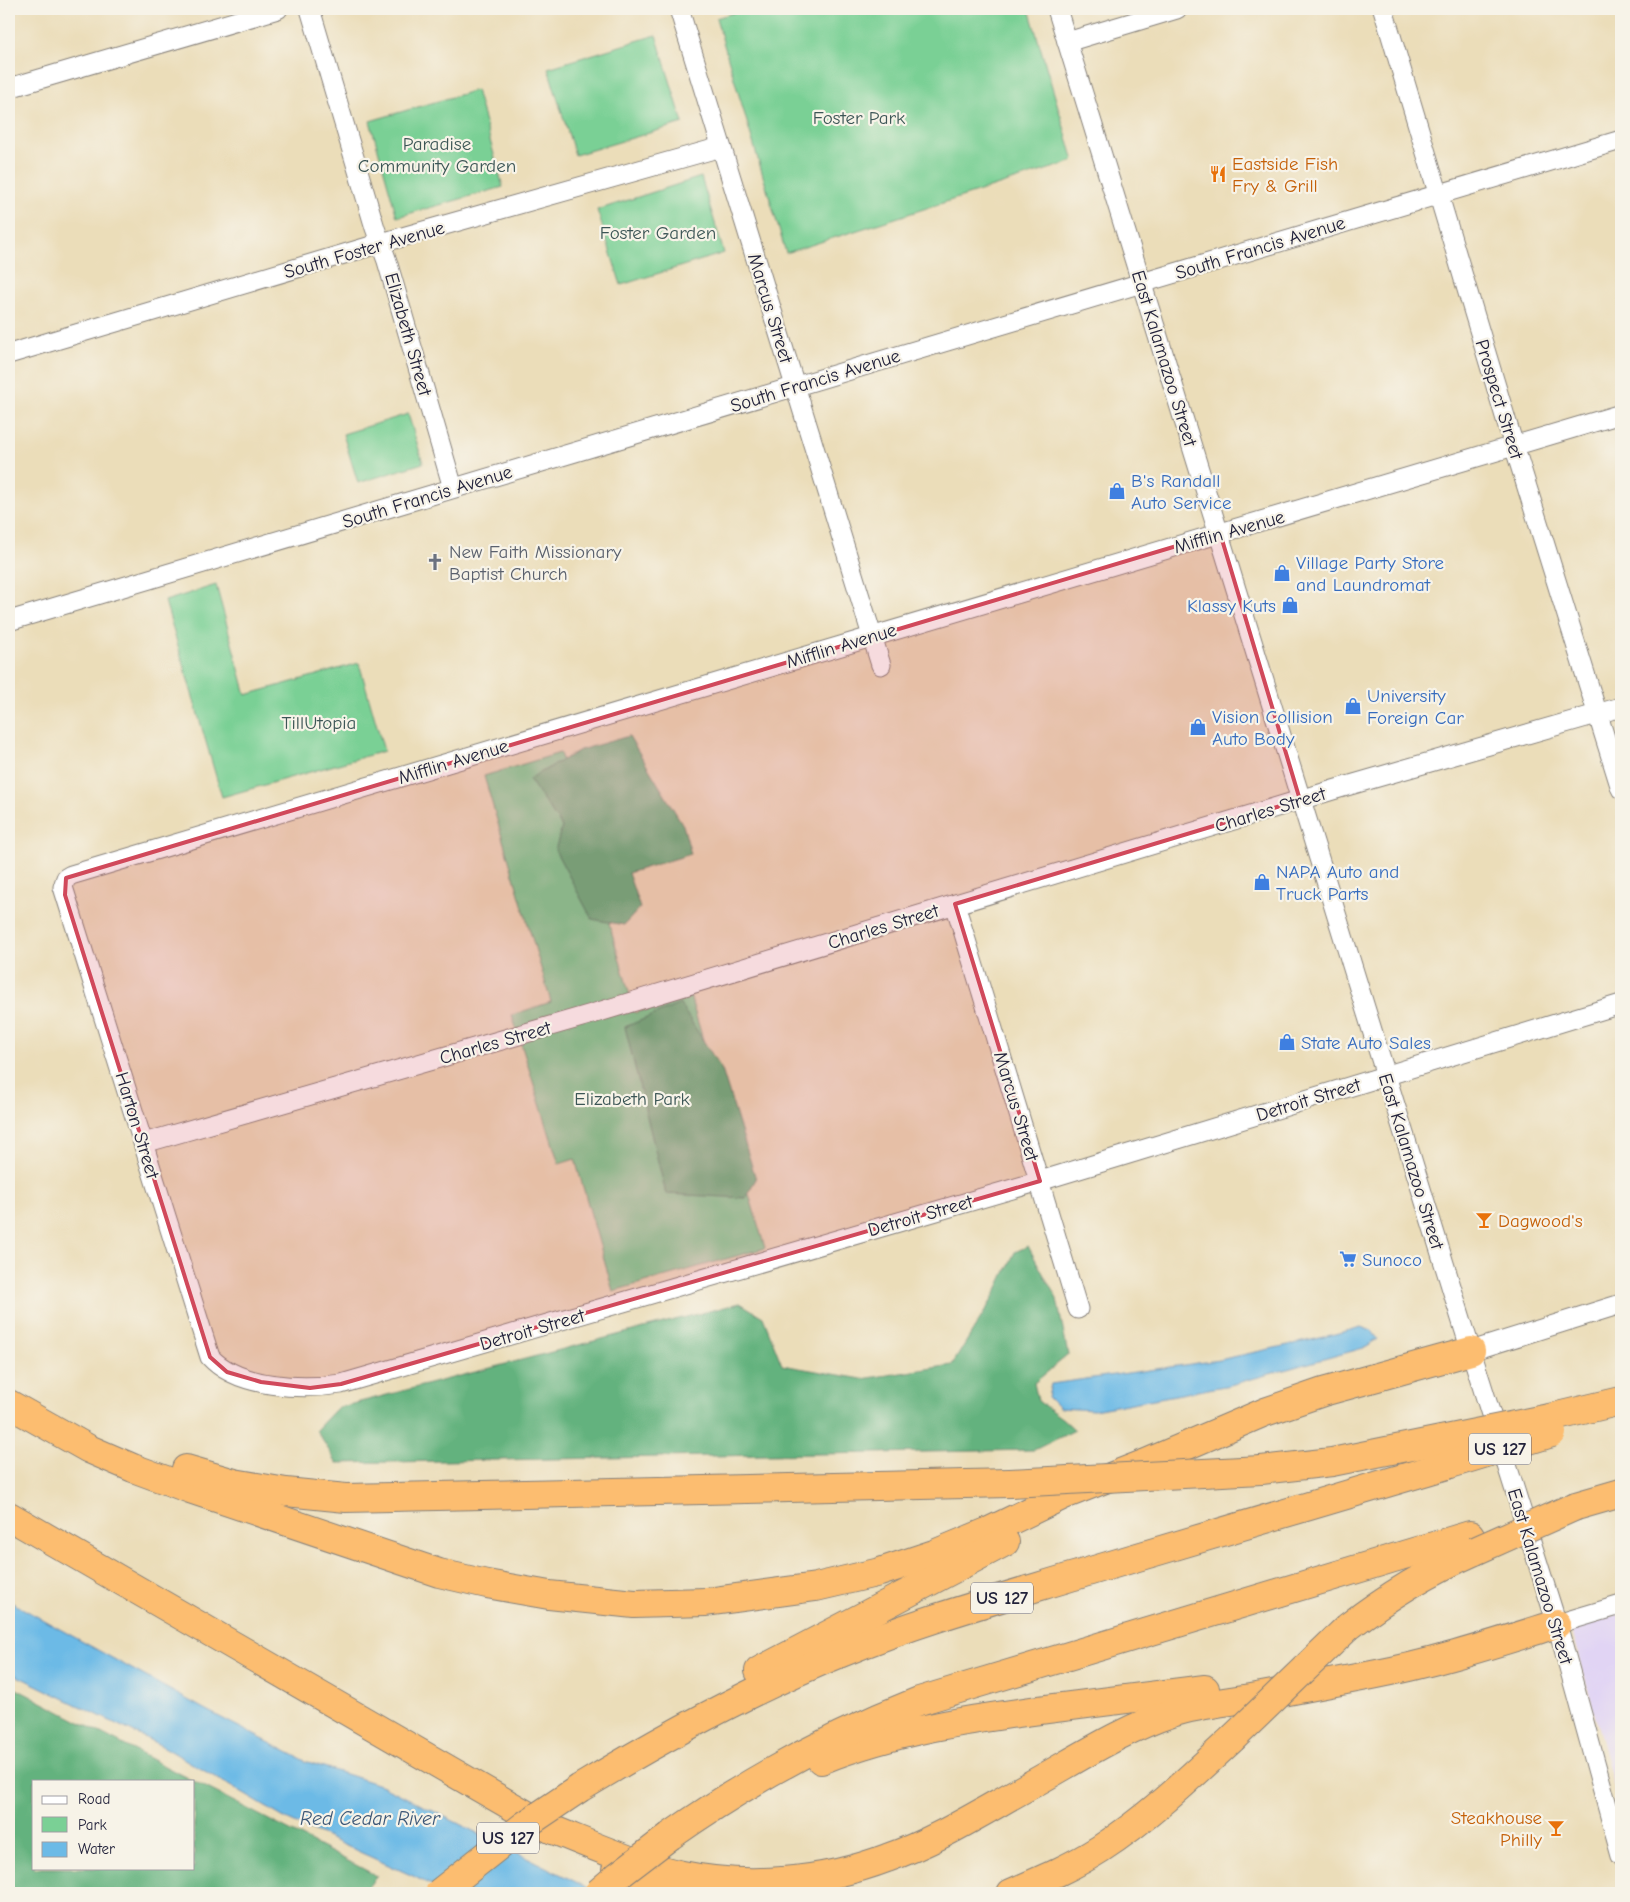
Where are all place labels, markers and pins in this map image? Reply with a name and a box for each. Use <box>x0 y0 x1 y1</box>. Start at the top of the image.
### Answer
place label: Eastside Fish Fry & Grill <box>1232 153 1338 197</box>
restaurant icon: Eastside Fish Fry & Grill <box>1208 164 1228 184</box>
place label: B's Randall Auto Service <box>1131 470 1232 514</box>
shop icon: B's Randall Auto Service <box>1107 481 1127 501</box>
place label: New Faith Missionary Baptist Church <box>449 541 622 585</box>
church icon: New Faith Missionary Baptist Church <box>425 552 445 572</box>
place label: Village Party Store and Laundromat <box>1296 552 1444 596</box>
shop icon: Village Party Store and Laundromat <box>1272 563 1292 583</box>
place label: Klassy Kuts <box>1187 595 1276 617</box>
shop icon: Klassy Kuts <box>1280 595 1300 615</box>
place label: University Foreign Car <box>1367 685 1464 729</box>
shop icon: University Foreign Car <box>1343 696 1363 716</box>
place label: Vision Collision Auto Body <box>1212 706 1333 750</box>
shop icon: Vision Collision Auto Body <box>1188 717 1208 737</box>
place label: NAPA Auto and Truck Parts <box>1276 861 1399 905</box>
shop icon: NAPA Auto and Truck Parts <box>1252 872 1272 892</box>
shop icon: State Auto Sales <box>1277 1032 1297 1052</box>
place label: State Auto Sales <box>1301 1032 1431 1054</box>
bar icon: Dagwood's <box>1474 1210 1494 1230</box>
place label: Dagwood's <box>1498 1210 1583 1232</box>
supermarket icon: Sunoco <box>1338 1249 1358 1269</box>
place label: Sunoco <box>1362 1249 1422 1271</box>
place label: Steakhouse Philly <box>1451 1807 1543 1851</box>
bar icon: Steakhouse Philly <box>1546 1818 1566 1838</box>

